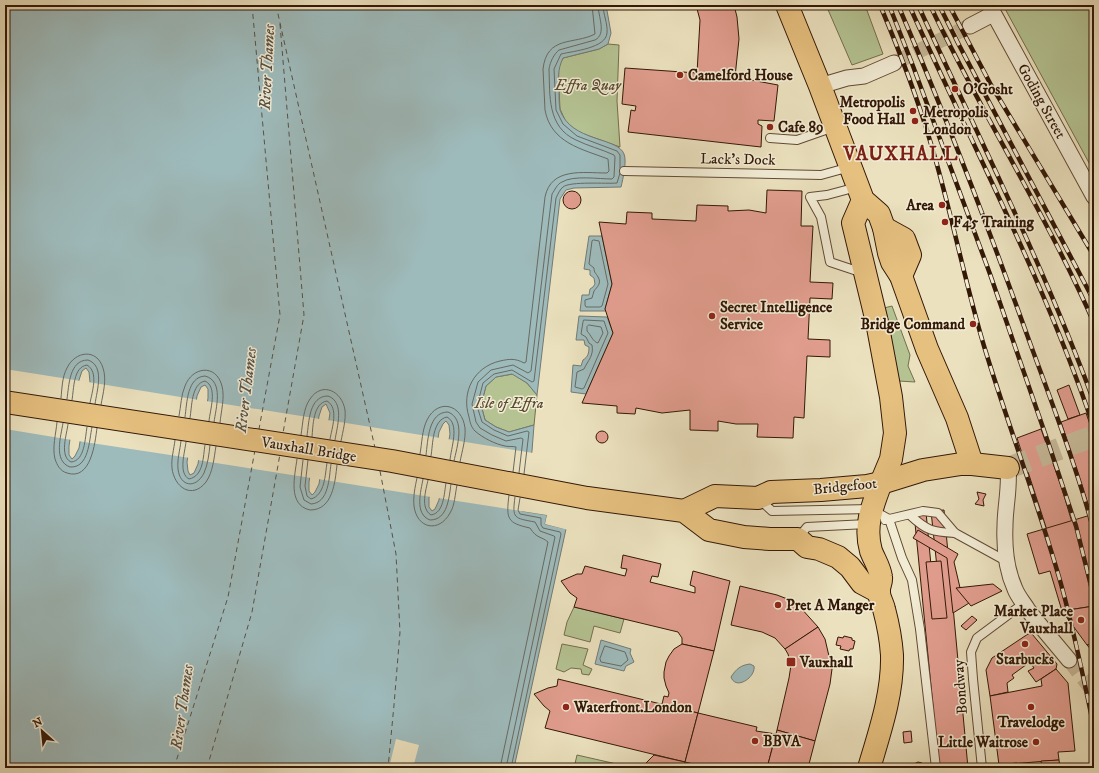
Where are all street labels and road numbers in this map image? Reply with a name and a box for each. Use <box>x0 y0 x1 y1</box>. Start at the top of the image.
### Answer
street label: Goding Street <box>1013 60 1070 142</box>
street label: Lack's Dock <box>700 149 776 170</box>
street label: Vauxhall Bridge <box>259 432 358 466</box>
street label: Bridgefoot <box>812 474 878 499</box>
street label: Bondway <box>949 658 972 715</box>

